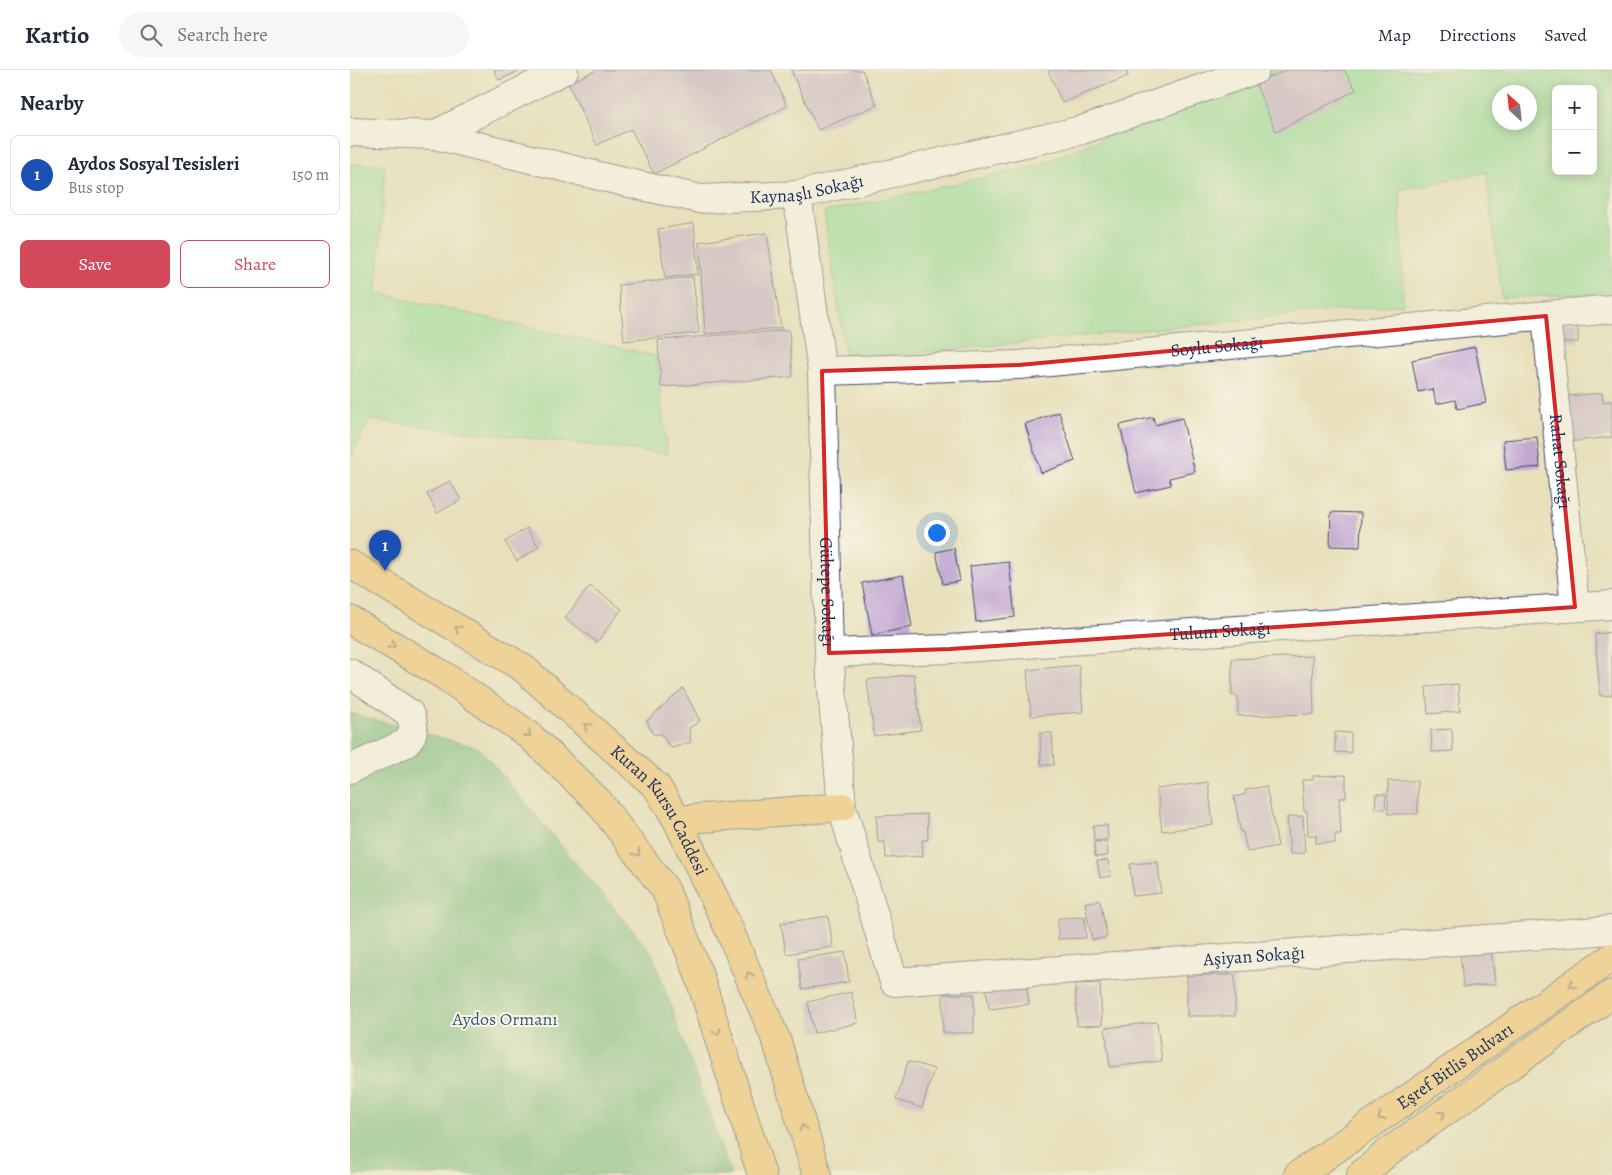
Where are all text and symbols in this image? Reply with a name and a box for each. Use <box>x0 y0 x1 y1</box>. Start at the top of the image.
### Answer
search box <box>119 12 469 57</box>
text: Kartio <box>25 19 89 51</box>
icon: search <box>137 21 165 49</box>
text: Search here <box>177 22 268 48</box>
text: Map <box>1378 23 1411 47</box>
text: Directions <box>1439 23 1516 47</box>
text: Saved <box>1544 23 1587 47</box>
north arrow <box>1492 85 1537 130</box>
map controls <box>1552 85 1597 175</box>
button: + <box>1552 85 1597 130</box>
text: Nearby <box>20 89 83 117</box>
button: − <box>1552 130 1597 175</box>
text: Aydos Sosyal Tesisleri <box>68 151 239 177</box>
text: 1 <box>34 164 40 186</box>
text: 150 m <box>292 164 329 186</box>
street label: Kaynaşlı Sokağı <box>749 168 866 209</box>
text: Bus stop <box>68 177 124 199</box>
button: Save <box>20 240 170 288</box>
button: Share <box>180 240 330 288</box>
street label: Soylu Sokağı <box>1170 330 1264 363</box>
street label: Rahat Sokağı <box>1544 412 1577 510</box>
your location <box>924 520 950 546</box>
pin: 1 <box>369 530 401 571</box>
street label: Gültepe Sokağı <box>814 537 841 648</box>
street label: Tulum Sokağı <box>1169 616 1272 646</box>
one-way arrow <box>454 625 463 635</box>
one-way arrow <box>386 639 395 649</box>
one-way arrow <box>584 722 593 731</box>
one-way arrow <box>522 729 531 737</box>
street label: Kuran Kursu Caddesi <box>605 739 714 879</box>
one-way arrow <box>632 847 640 856</box>
street label: Aşiyan Sokağı <box>1202 940 1306 972</box>
one-way arrow <box>744 971 755 980</box>
one-way arrow <box>1568 979 1578 988</box>
park label: Aydos Ormanı <box>452 1007 557 1031</box>
street label: Eşref Bitlis Bulvarı <box>1392 1017 1518 1115</box>
one-way arrow <box>711 1028 721 1036</box>
one-way arrow <box>1377 1111 1386 1120</box>
one-way arrow <box>1436 1111 1446 1120</box>
one-way arrow <box>798 1125 808 1133</box>

